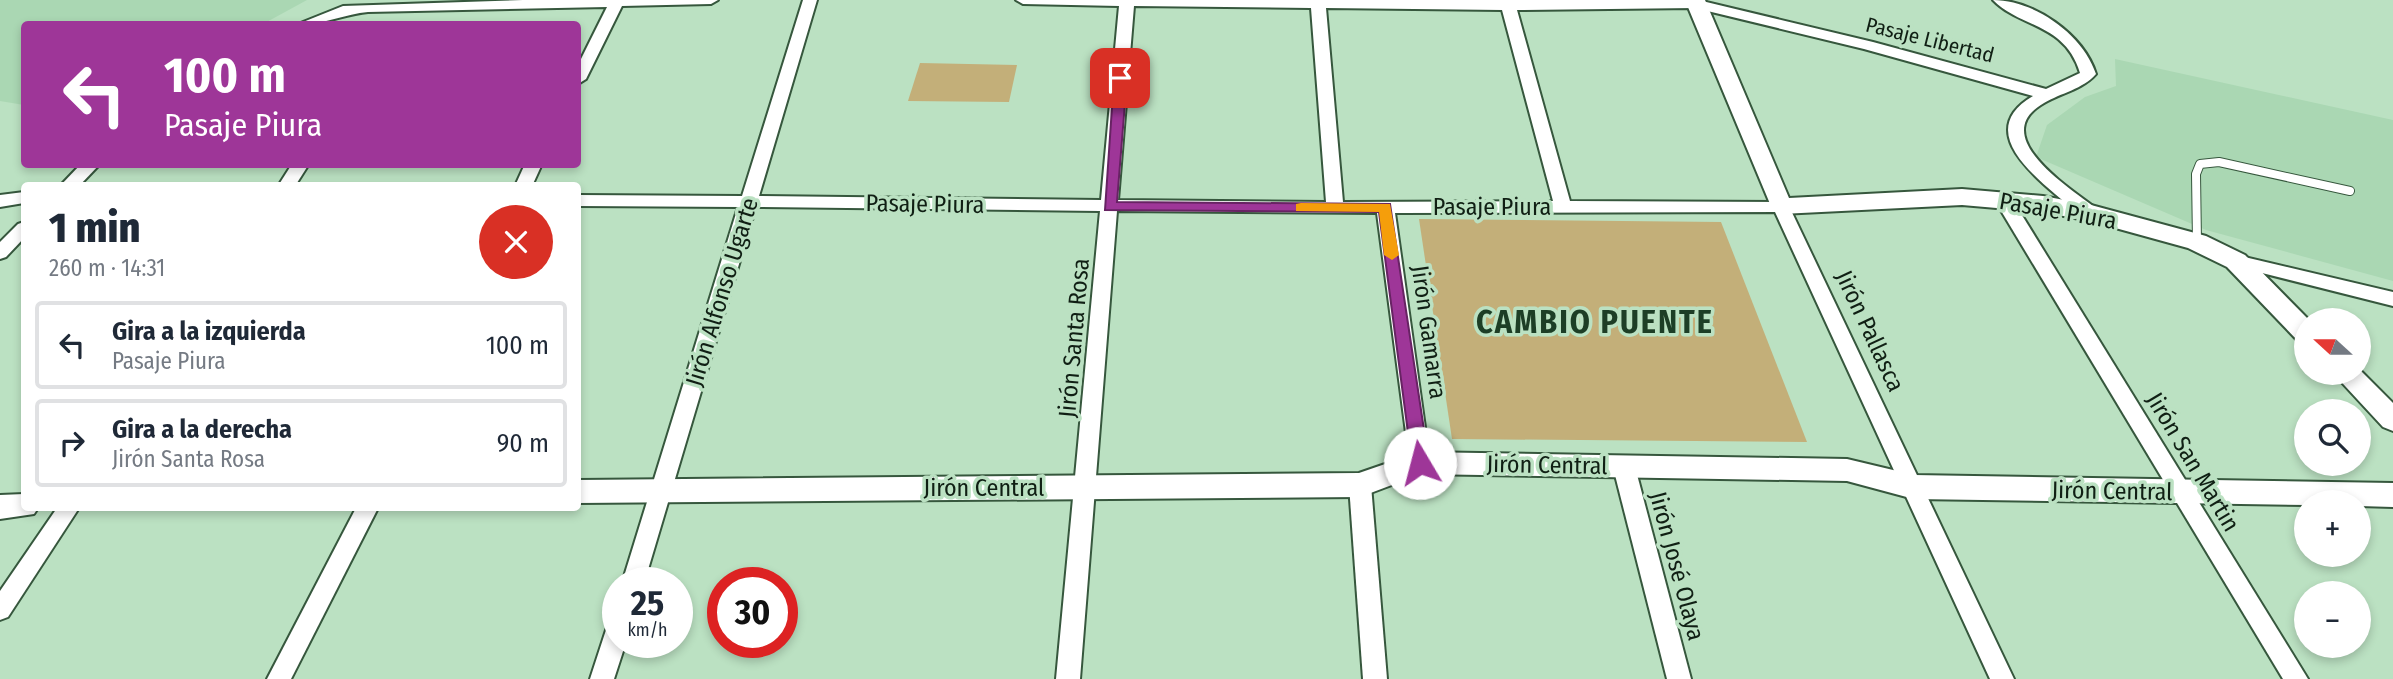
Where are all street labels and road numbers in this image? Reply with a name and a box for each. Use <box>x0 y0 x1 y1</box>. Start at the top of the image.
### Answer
street label: Pasaje Libertad <box>1863 12 1997 68</box>
street label: Pasaje Piura <box>1997 187 2119 235</box>
street label: Pasaje Piura <box>865 189 985 219</box>
street label: Pasaje Piura <box>1433 193 1551 221</box>
street label: Jirón Alfonso Ugarte <box>680 194 764 390</box>
street label: Jirón Santa Rosa <box>1053 257 1095 419</box>
street label: Jirón Gamarra <box>1406 263 1452 401</box>
street label: Jirón Pallasca <box>1830 266 1910 396</box>
street label: Jirón San Martin <box>2141 388 2245 536</box>
street label: Jirón Central <box>1486 450 1608 480</box>
street label: Jirón Central <box>924 474 1044 502</box>
street label: Jirón Central <box>2051 476 2173 506</box>
street label: Jirón José Olaya <box>1644 489 1710 643</box>

